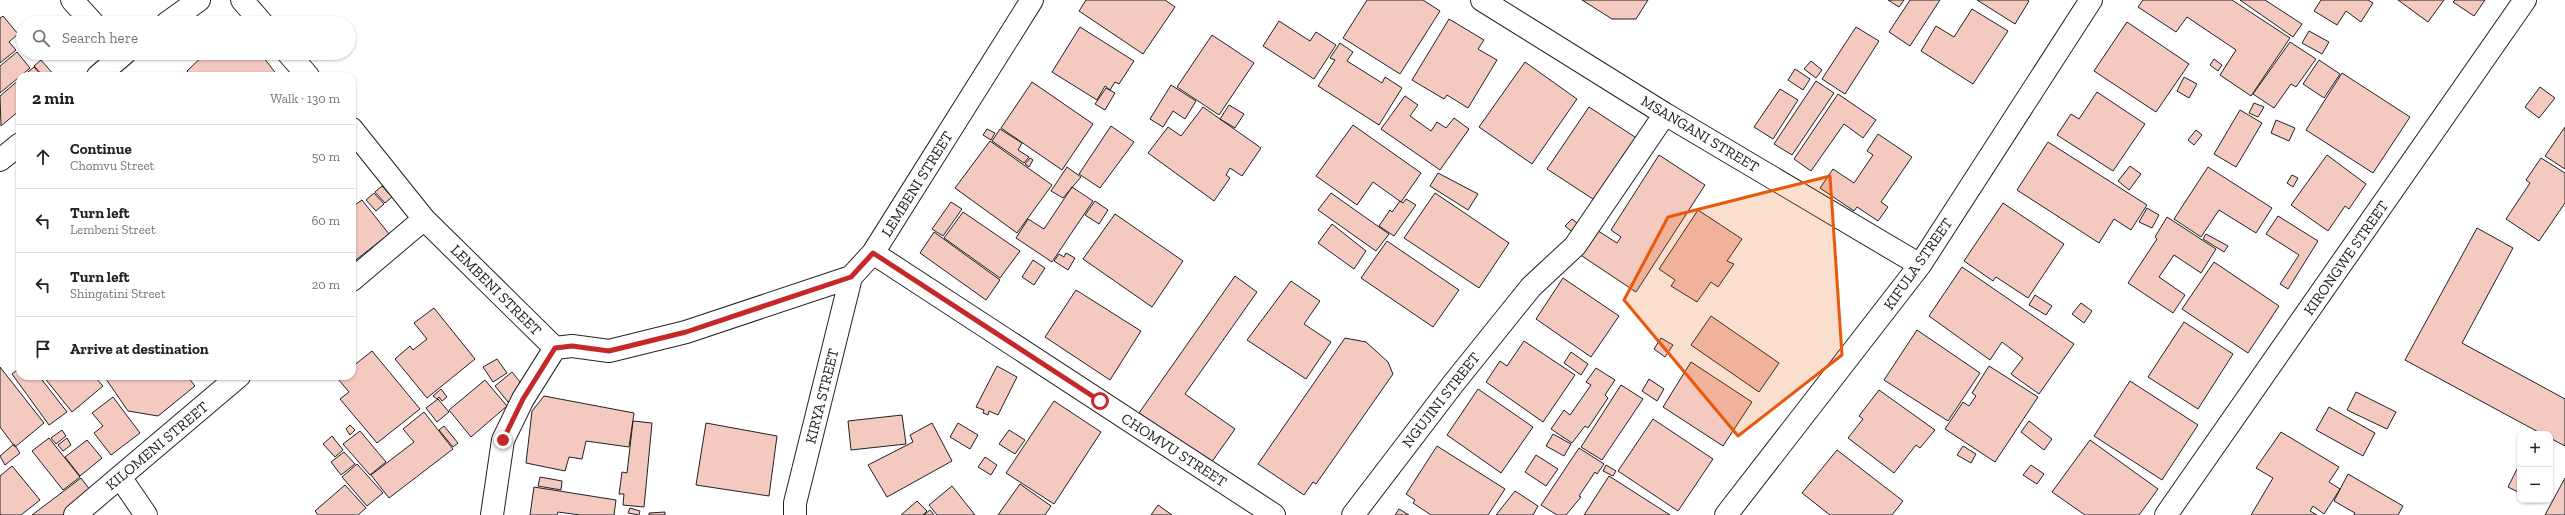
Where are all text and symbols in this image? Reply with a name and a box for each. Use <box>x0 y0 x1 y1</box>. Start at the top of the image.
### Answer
search box <box>16 16 356 60</box>
icon: search <box>30 27 52 49</box>
text: Search here <box>62 29 138 47</box>
text: 2 min <box>32 88 74 108</box>
text: Walk · 130 m <box>270 91 340 106</box>
street label: MSANGANI STREET <box>1638 92 1762 176</box>
street label: LEMBENI STREET <box>877 128 957 240</box>
text: Continue <box>70 140 132 158</box>
icon: ahead <box>32 146 54 168</box>
text: 50 m <box>312 149 340 164</box>
text: Chomvu Street <box>70 158 154 173</box>
street label: KIRONGWE STREET <box>2300 197 2392 319</box>
text: Turn left <box>70 204 130 222</box>
icon: left <box>32 210 54 232</box>
text: 60 m <box>311 213 340 228</box>
street label: KIFULA STREET <box>1880 215 1956 313</box>
text: Lembeni Street <box>70 222 156 237</box>
street label: LEMBENI STREET <box>447 241 545 339</box>
text: Turn left <box>70 268 130 286</box>
icon: left <box>32 274 54 296</box>
text: 20 m <box>312 277 340 292</box>
text: Shingatini Street <box>70 286 165 301</box>
icon: arrive <box>32 338 54 360</box>
text: Arrive at destination <box>70 340 209 358</box>
street label: KIRYA STREET <box>801 346 843 446</box>
street label: NGUJINI STREET <box>1398 349 1484 451</box>
route start <box>1091 392 1109 410</box>
street label: KILOMENI STREET <box>102 398 212 494</box>
street label: CHOMVU STREET <box>1118 409 1230 491</box>
route end <box>494 431 512 449</box>
map controls <box>2517 431 2553 503</box>
button: + <box>2517 431 2553 467</box>
button: − <box>2517 467 2553 503</box>

